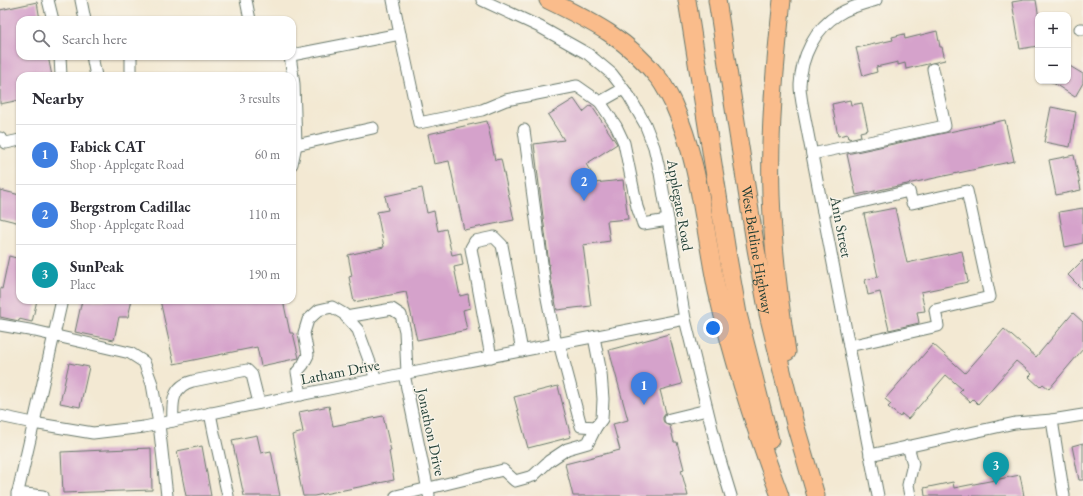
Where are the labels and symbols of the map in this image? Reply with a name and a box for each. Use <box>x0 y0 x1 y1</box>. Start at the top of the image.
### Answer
street label: Applegate Road <box>663 157 698 253</box>
pin: 2 <box>571 168 597 201</box>
street label: West Beltline Highway <box>737 184 778 316</box>
street label: Ann Street <box>826 194 857 260</box>
your location <box>703 318 723 338</box>
street label: Latham Drive <box>299 355 381 388</box>
pin: 1 <box>631 372 657 405</box>
street label: Jonathon Drive <box>413 384 450 478</box>
pin: 3 <box>983 452 1009 485</box>

